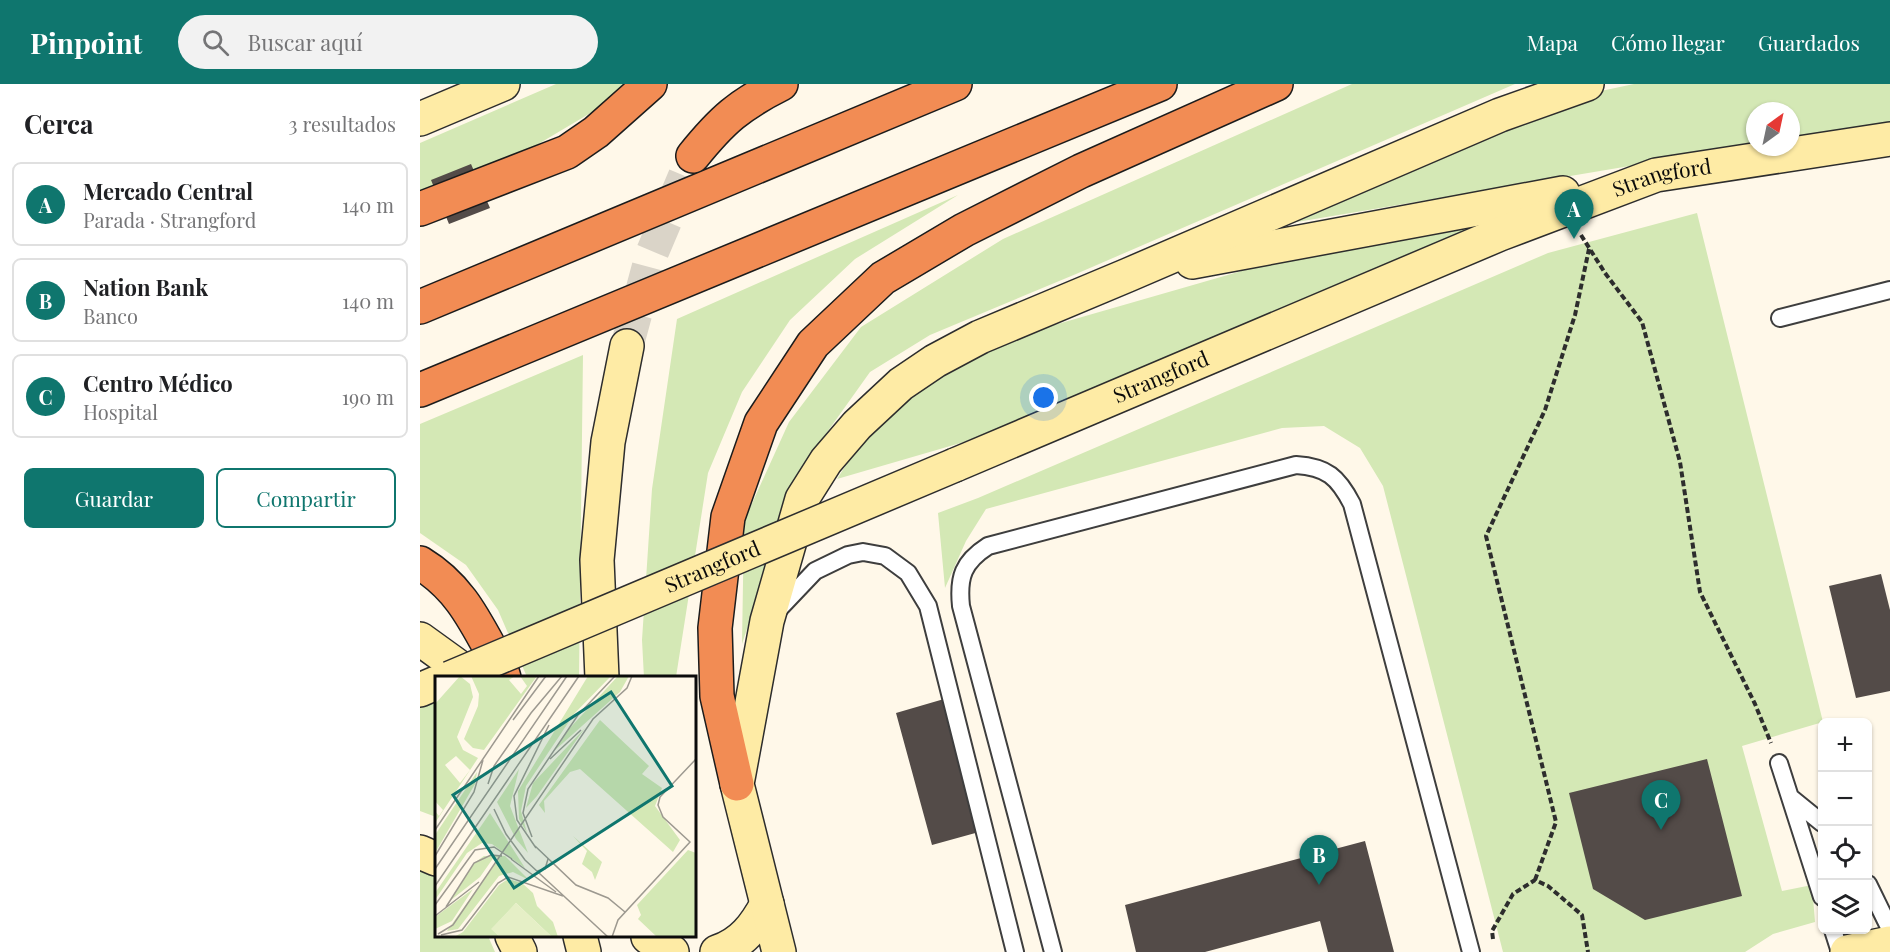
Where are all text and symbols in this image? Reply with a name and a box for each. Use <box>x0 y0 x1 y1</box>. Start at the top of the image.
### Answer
search box <box>178 15 598 69</box>
text: Pinpoint <box>30 24 142 61</box>
icon: search <box>199 26 232 59</box>
text: Buscar aquí <box>247 27 363 57</box>
text: Mapa <box>1527 28 1578 56</box>
text: Cómo llegar <box>1611 28 1725 56</box>
text: Guardados <box>1758 28 1860 56</box>
north arrow <box>1746 102 1800 156</box>
text: Cerca <box>24 106 93 141</box>
text: 3 resultados <box>289 110 396 137</box>
street label: Strangford <box>1608 151 1713 202</box>
text: Mercado Central <box>83 176 253 206</box>
pin: A <box>1554 190 1594 239</box>
text: A <box>39 191 52 218</box>
text: 140 m <box>342 191 394 218</box>
text: Parada · Strangford <box>83 206 256 233</box>
text: Nation Bank <box>83 272 208 302</box>
text: B <box>39 287 52 314</box>
text: 140 m <box>342 287 394 314</box>
text: Banco <box>83 302 138 329</box>
street label: Strangford <box>1108 343 1213 408</box>
text: Centro Médico <box>83 368 233 398</box>
text: C <box>38 383 53 410</box>
text: 190 m <box>342 383 394 410</box>
your location <box>1029 383 1058 412</box>
text: Hospital <box>83 398 158 425</box>
button: Guardar <box>24 468 204 528</box>
button: Compartir <box>216 468 396 528</box>
street label: Strangford <box>660 533 764 598</box>
inset map <box>435 676 696 937</box>
map controls <box>1818 718 1872 934</box>
button: + <box>1818 718 1872 772</box>
button: − <box>1818 772 1872 826</box>
pin: C <box>1642 780 1680 830</box>
button: locate <box>1818 826 1872 880</box>
pin: B <box>1300 836 1338 885</box>
button: layers <box>1818 880 1872 934</box>

